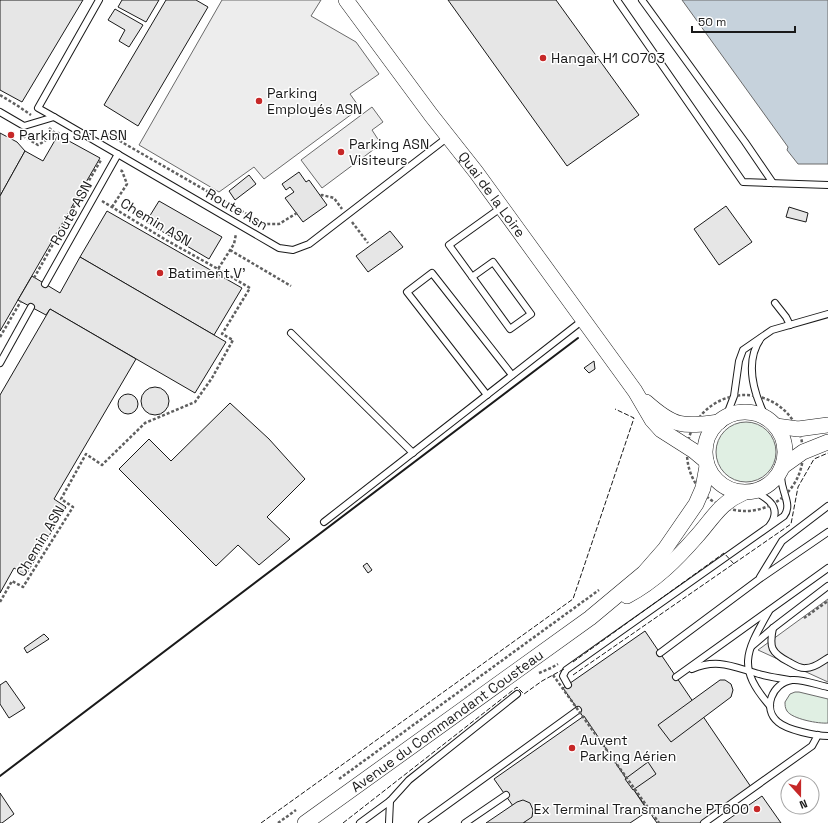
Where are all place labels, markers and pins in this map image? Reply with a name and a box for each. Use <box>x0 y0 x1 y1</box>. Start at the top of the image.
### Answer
place label: Hangar H1 CO703 <box>551 49 665 67</box>
marker: Hangar H1 CO703 <box>538 53 548 63</box>
place label: Parking Employés ASN <box>267 84 362 118</box>
marker: Parking Employés ASN <box>254 96 264 106</box>
place label: Parking SAT ASN <box>19 126 127 144</box>
marker: Parking SAT ASN <box>6 130 16 140</box>
place label: Parking ASN Visiteurs <box>349 135 429 169</box>
marker: Parking ASN Visiteurs <box>336 147 346 157</box>
place label: Batiment V' <box>168 264 245 282</box>
marker: Batiment V' <box>155 268 165 278</box>
place label: Auvent Parking Aérien <box>580 731 676 765</box>
marker: Auvent Parking Aérien <box>567 743 577 753</box>
place label: Ex Terminal Transmanche PT600 <box>534 800 749 818</box>
marker: Ex Terminal Transmanche PT600 <box>752 804 762 814</box>

